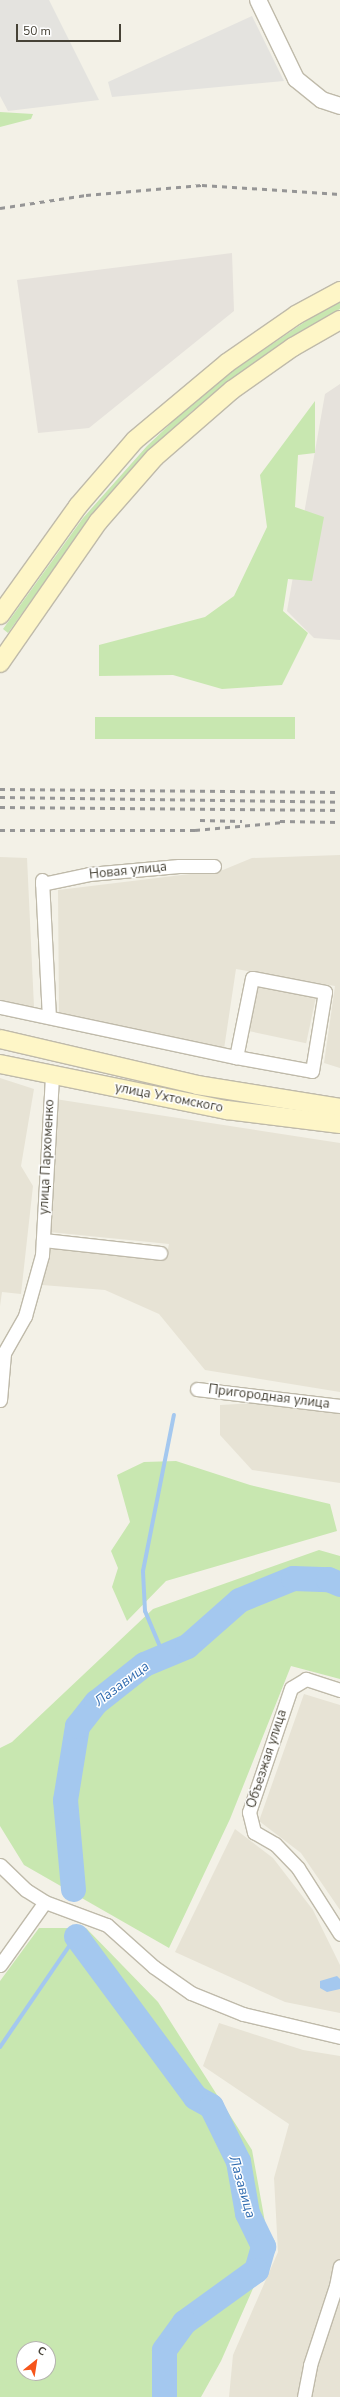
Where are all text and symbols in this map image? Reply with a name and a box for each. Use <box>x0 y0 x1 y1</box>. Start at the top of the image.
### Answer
scale bar <box>18 16 123 42</box>
text: 50 m <box>23 23 51 39</box>
street label: Новая улица <box>88 859 168 883</box>
street label: улица Ухтомского <box>114 1080 224 1116</box>
street label: улица Пархоменко <box>36 1099 58 1215</box>
street label: Пригородная улица <box>207 1382 331 1412</box>
water label: Лазавица <box>91 1658 153 1710</box>
street label: Объезжая улица <box>244 1708 290 1810</box>
water label: Лазавица <box>225 2154 259 2220</box>
north arrow <box>16 2341 56 2381</box>
text: С <box>35 2343 49 2359</box>

